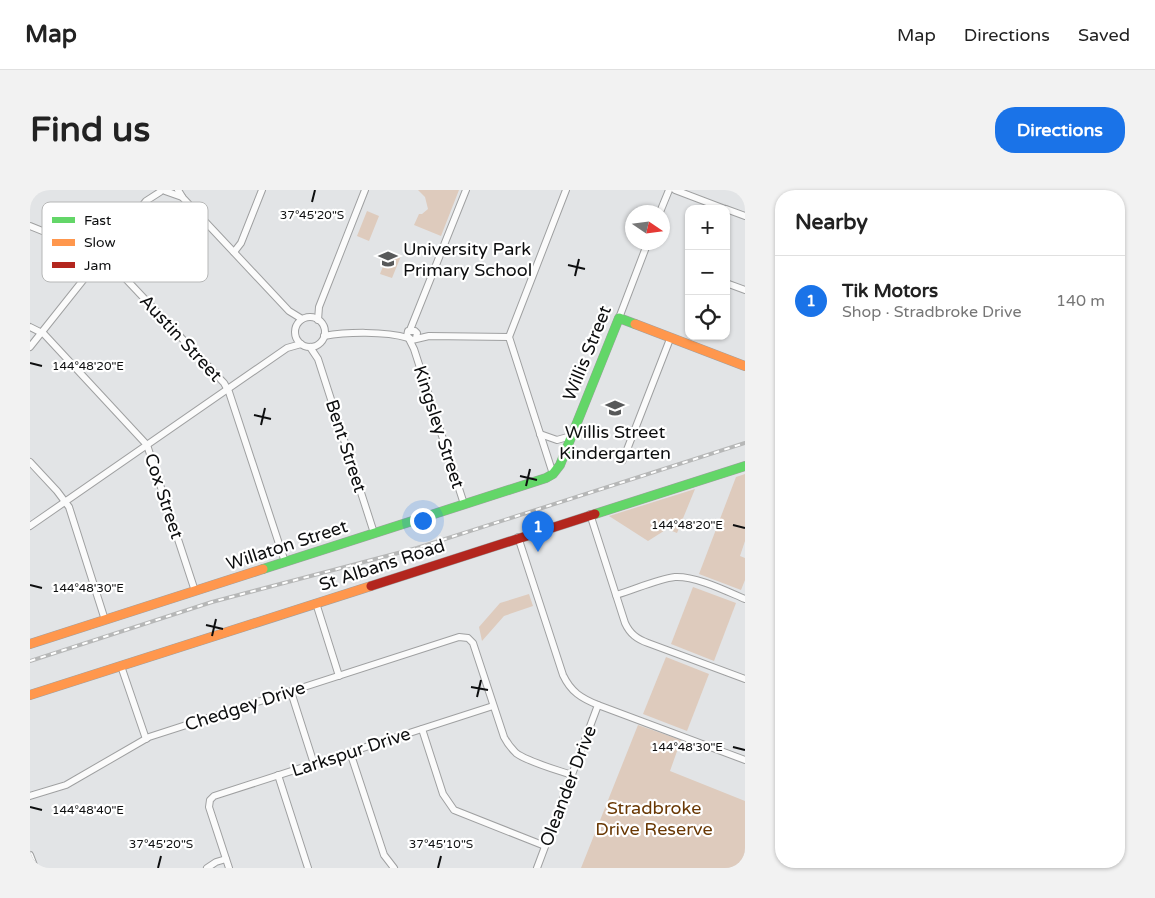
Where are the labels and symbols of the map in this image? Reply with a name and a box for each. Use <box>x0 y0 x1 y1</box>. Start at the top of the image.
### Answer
legend <box>42 202 208 282</box>
north arrow <box>625 205 670 250</box>
text: 37°45'20"S <box>280 208 344 222</box>
text: Fast <box>84 212 112 229</box>
text: Slow <box>84 234 116 251</box>
place label: University Park Primary School <box>403 238 532 281</box>
school or university icon: University Park Primary School <box>377 248 399 270</box>
text: Jam <box>84 257 111 274</box>
street label: Austin Street <box>135 290 227 386</box>
street label: Willis Street <box>558 302 616 404</box>
text: 144°48'20"E <box>52 359 124 373</box>
street label: Kingsley Street <box>409 363 469 491</box>
street label: Bent Street <box>321 397 371 495</box>
school or university icon: Willis Street Kindergarten <box>604 397 626 419</box>
place label: Willis Street Kindergarten <box>559 421 671 464</box>
street label: Cox Street <box>140 450 188 542</box>
your location <box>410 508 436 534</box>
pin: 1 <box>522 511 554 552</box>
street label: Willaton Street <box>224 515 350 575</box>
text: 144°48'20"E <box>651 518 723 532</box>
street label: St Albans Road <box>316 534 448 596</box>
text: 144°48'30"E <box>52 581 124 595</box>
street label: Chedgey Drive <box>182 676 308 736</box>
street label: Larkspur Drive <box>289 722 413 782</box>
street label: Oleander Drive <box>535 722 601 850</box>
text: 144°48'30"E <box>651 740 723 754</box>
park label: Stradbroke Drive Reserve <box>595 797 713 840</box>
text: 144°48'40"E <box>52 803 124 817</box>
text: 37°45'20"S <box>129 837 193 851</box>
text: 37°45'10"S <box>409 837 473 851</box>

